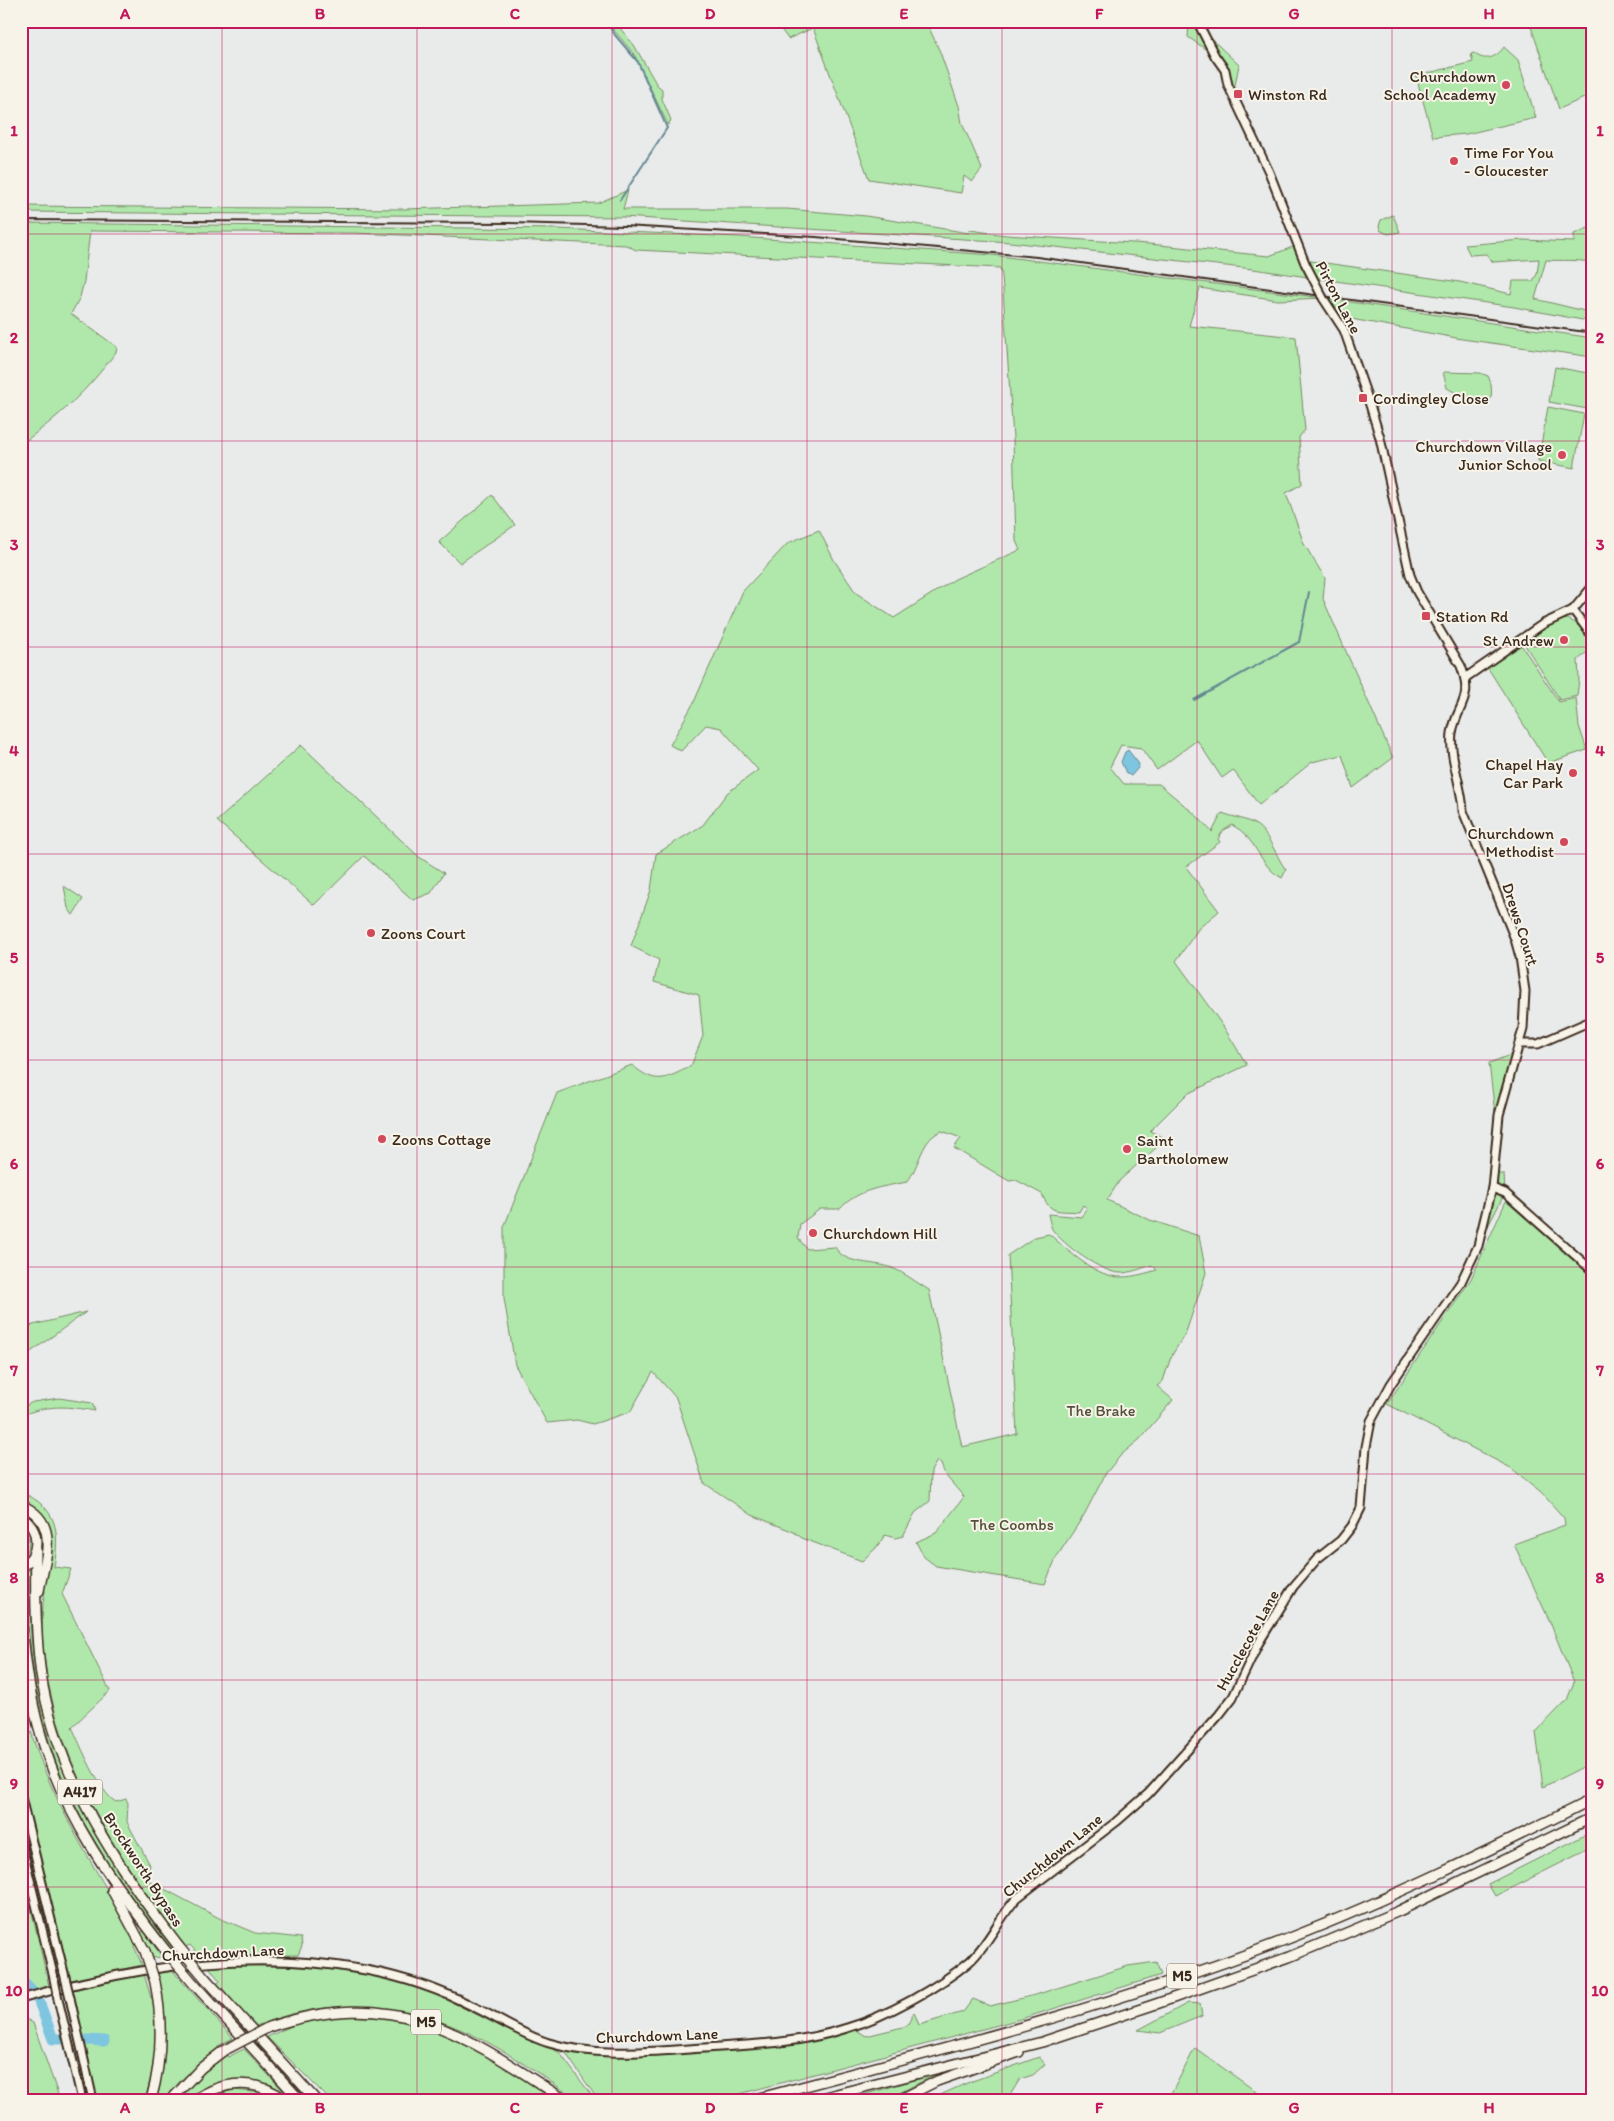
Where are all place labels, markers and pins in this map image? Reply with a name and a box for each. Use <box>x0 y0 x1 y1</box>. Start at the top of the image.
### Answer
place label: Churchdown School Academy <box>1384 67 1496 104</box>
marker: Churchdown School Academy <box>1500 79 1512 91</box>
place label: Winston Rd <box>1248 85 1327 104</box>
marker: Winston Rd <box>1232 88 1244 100</box>
place label: Time For You - Gloucester <box>1464 143 1554 180</box>
marker: Time For You - Gloucester <box>1448 155 1460 167</box>
place label: Cordingley Close <box>1373 389 1489 408</box>
marker: Cordingley Close <box>1357 392 1369 404</box>
place label: Churchdown Village Junior School <box>1415 437 1552 474</box>
marker: Churchdown Village Junior School <box>1556 449 1568 461</box>
place label: Station Rd <box>1436 607 1509 626</box>
marker: Station Rd <box>1420 610 1432 622</box>
place label: St Andrew <box>1483 631 1554 650</box>
marker: St Andrew <box>1558 634 1570 646</box>
place label: Chapel Hay Car Park <box>1485 755 1564 792</box>
marker: Chapel Hay Car Park <box>1567 767 1579 779</box>
place label: Churchdown Methodist <box>1467 824 1554 861</box>
marker: Churchdown Methodist <box>1558 836 1570 848</box>
place label: Zoons Court <box>381 924 466 943</box>
marker: Zoons Court <box>365 927 377 939</box>
place label: Zoons Cottage <box>392 1130 491 1149</box>
place label: Saint Bartholomew <box>1137 1131 1229 1168</box>
marker: Zoons Cottage <box>376 1133 388 1145</box>
marker: Saint Bartholomew <box>1121 1143 1133 1155</box>
place label: Churchdown Hill <box>823 1224 938 1243</box>
marker: Churchdown Hill <box>807 1227 819 1239</box>

